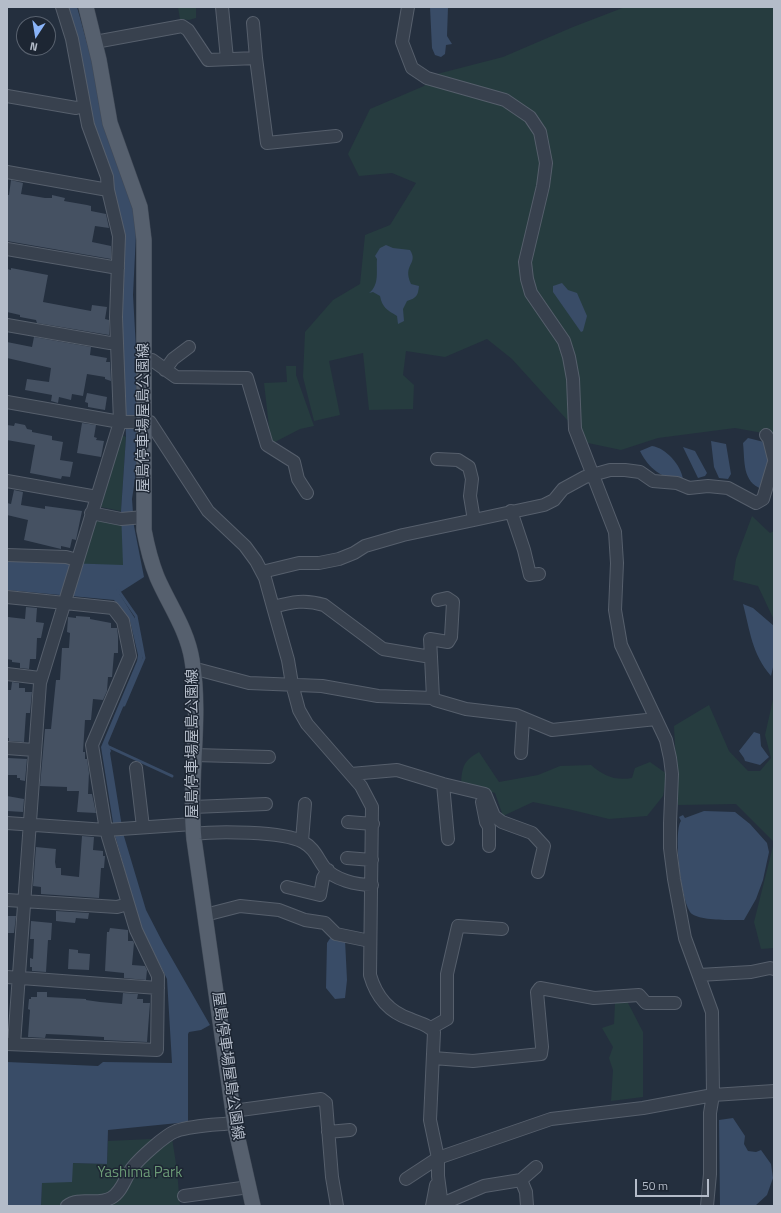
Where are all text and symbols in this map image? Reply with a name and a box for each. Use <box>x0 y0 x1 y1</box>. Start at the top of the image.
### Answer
north arrow <box>16 16 56 56</box>
text: N <box>28 38 39 55</box>
street label: 屋島停車場屋島公園線 <box>135 343 153 493</box>
street label: 屋島停車場屋島公園線 <box>184 669 202 819</box>
street label: 屋島停車場屋島公園線 <box>208 990 246 1142</box>
park label: Yashima Park <box>98 1164 182 1182</box>
scale bar <box>637 1171 711 1197</box>
text: 50 m <box>642 1176 668 1195</box>

